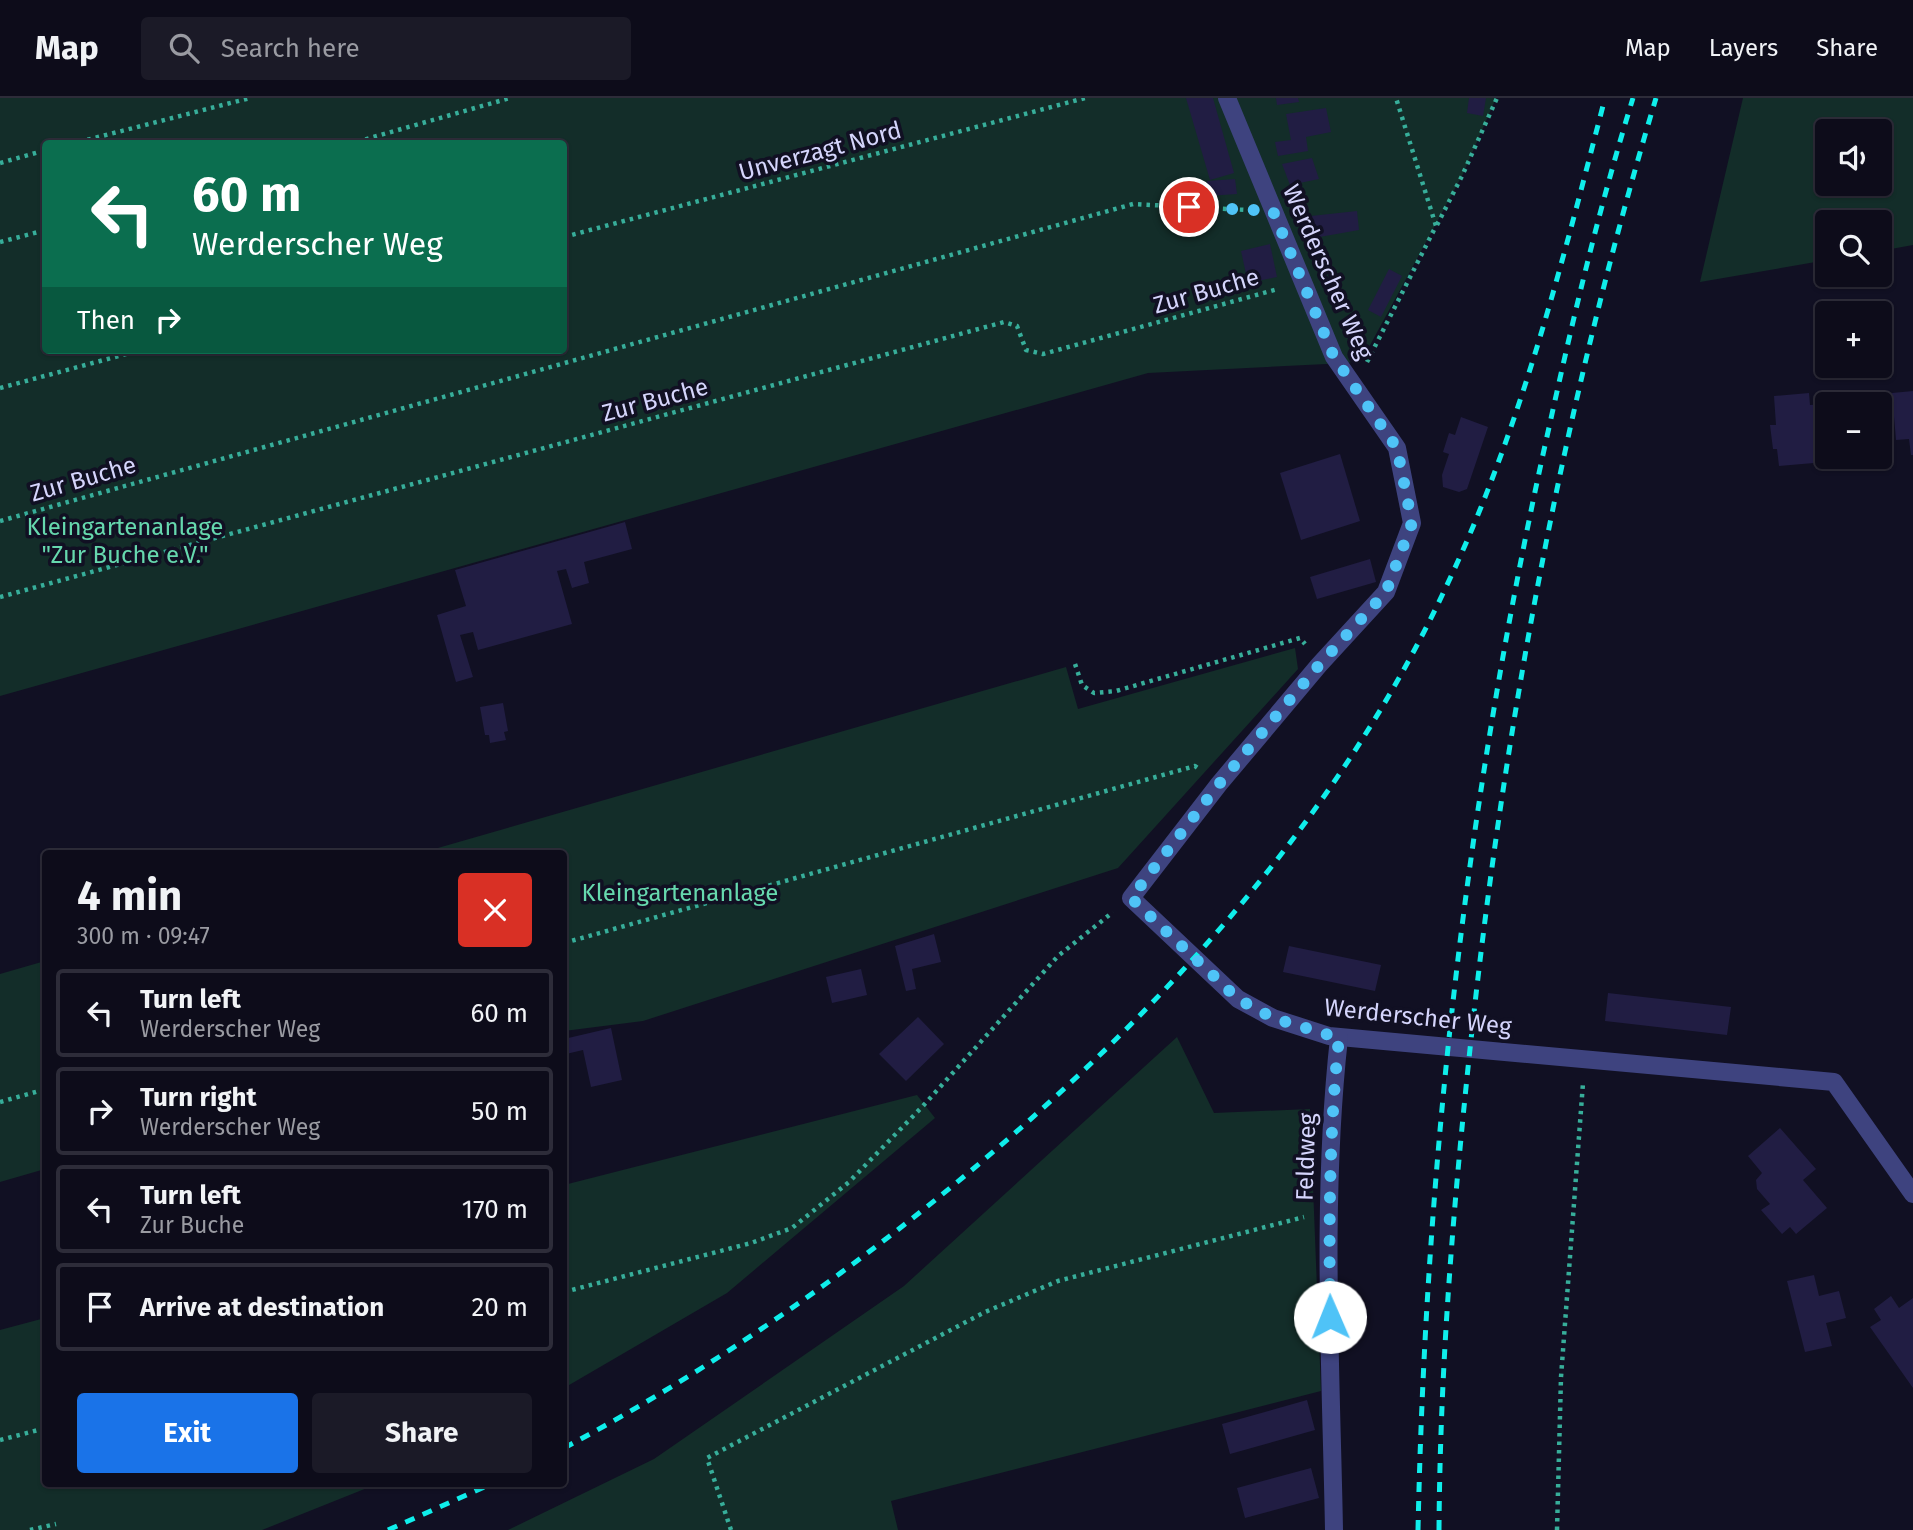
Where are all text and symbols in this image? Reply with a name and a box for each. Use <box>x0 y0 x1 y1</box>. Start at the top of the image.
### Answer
search box <box>141 17 631 80</box>
text: Map <box>35 28 99 68</box>
icon: search <box>165 29 203 67</box>
text: Search here <box>221 33 360 64</box>
text: Map <box>1625 34 1671 62</box>
text: Layers <box>1709 34 1778 62</box>
text: Share <box>1816 34 1878 62</box>
street label: Unverzagt Nord <box>736 116 904 186</box>
map controls <box>1815 119 1892 469</box>
button: sound <box>1815 119 1892 196</box>
text: 60 m <box>192 165 301 224</box>
icon: left <box>77 168 168 259</box>
pin <box>1159 177 1219 237</box>
street label: Werderscher Weg <box>1277 180 1379 364</box>
icon: arrive <box>1170 188 1208 226</box>
button: search <box>1815 210 1892 287</box>
text: Werderscher Weg <box>192 225 443 263</box>
street label: Zur Buche <box>1150 263 1262 319</box>
icon: right <box>149 301 187 339</box>
button: + <box>1815 301 1892 378</box>
text: Then <box>77 305 135 336</box>
street label: Zur Buche <box>599 372 711 428</box>
button: − <box>1815 392 1892 469</box>
street label: Zur Buche <box>27 451 139 507</box>
park label: Kleingartenanlage "Zur Buche e.V." <box>27 513 223 569</box>
text: 4 min <box>77 871 182 921</box>
button: close <box>458 873 532 947</box>
park label: Kleingartenanlage <box>582 879 778 907</box>
text: 300 m · 09:47 <box>77 922 210 950</box>
text: Turn left <box>140 984 241 1015</box>
street label: Werderscher Weg <box>1323 993 1514 1041</box>
icon: left <box>81 994 119 1032</box>
text: 60 m <box>470 998 528 1029</box>
text: Werderscher Weg <box>140 1015 320 1043</box>
text: Turn right <box>140 1082 257 1113</box>
icon: right <box>81 1092 119 1130</box>
text: 50 m <box>471 1096 528 1127</box>
street label: Feldweg <box>1290 1112 1322 1201</box>
text: Werderscher Weg <box>140 1113 320 1141</box>
text: Turn left <box>140 1180 241 1211</box>
icon: left <box>81 1190 119 1228</box>
text: 170 m <box>462 1194 528 1225</box>
text: Zur Buche <box>140 1211 244 1239</box>
position arrow <box>1293 1280 1367 1354</box>
icon: arrive <box>81 1288 119 1326</box>
text: Arrive at destination <box>140 1292 384 1323</box>
text: 20 m <box>471 1292 528 1323</box>
button: Exit <box>77 1393 298 1473</box>
button: Share <box>312 1393 532 1473</box>

